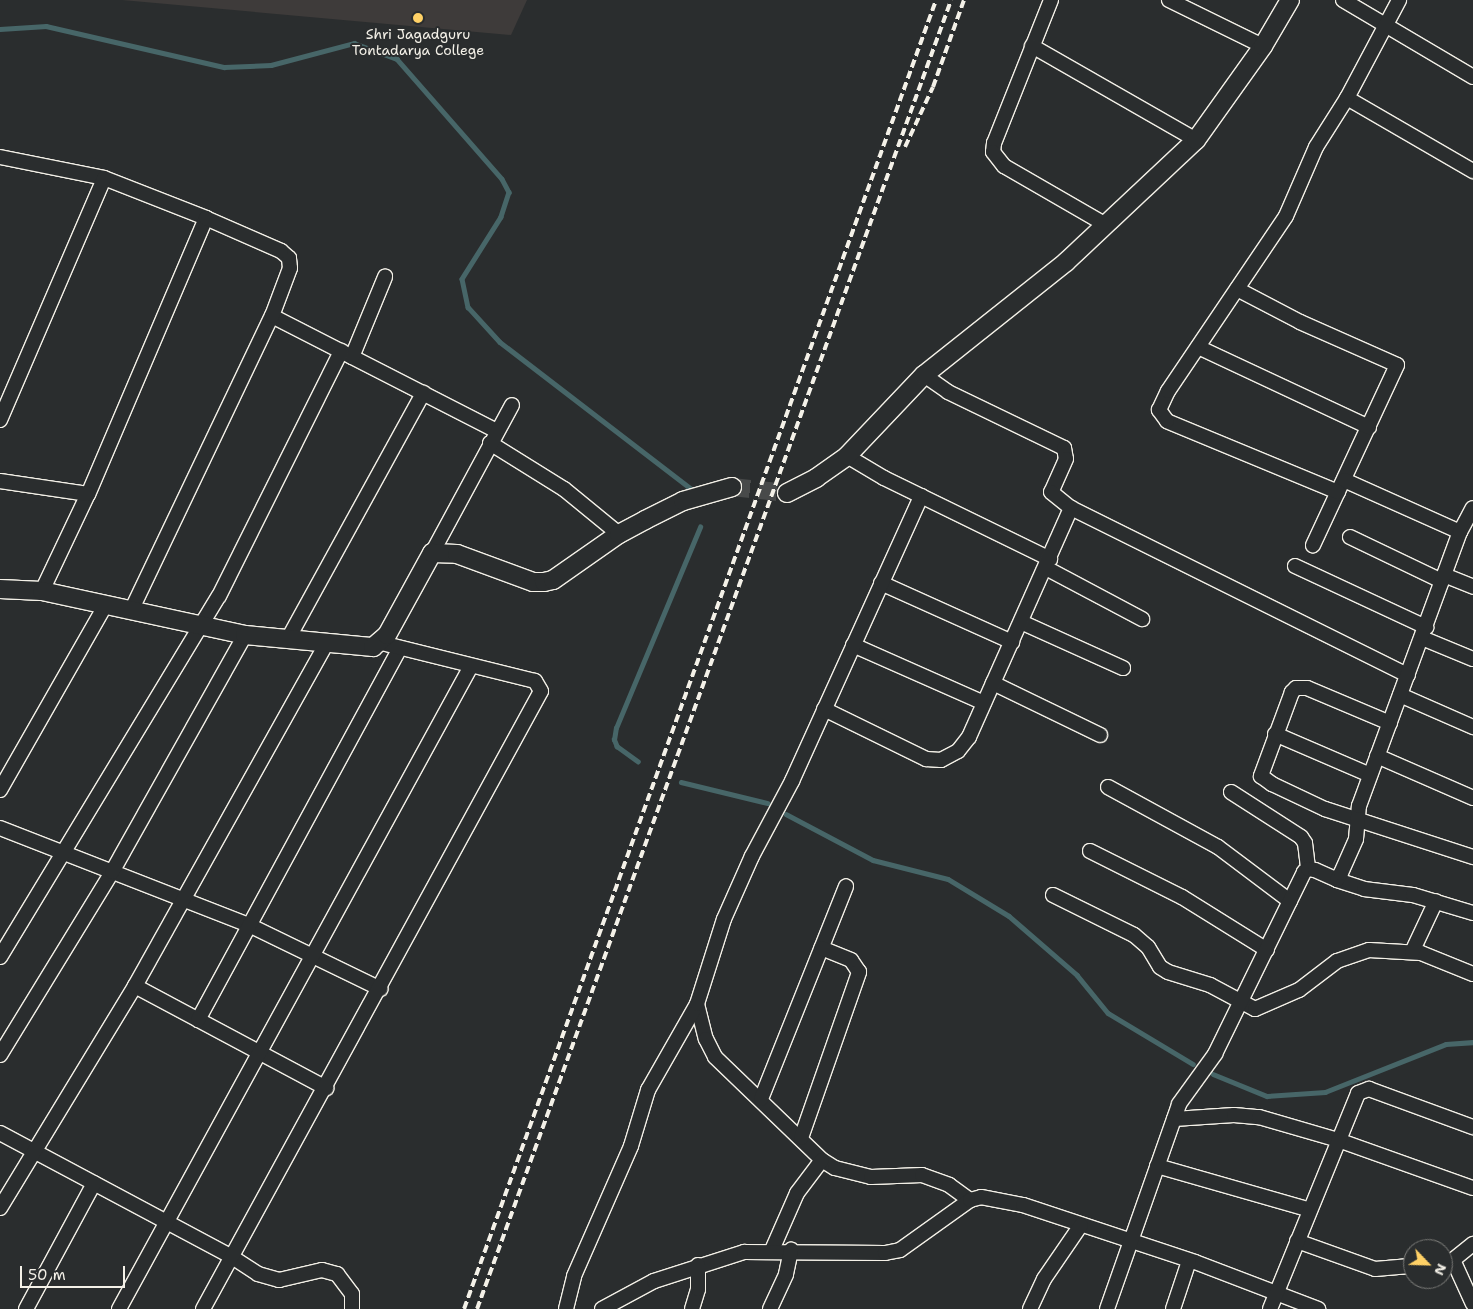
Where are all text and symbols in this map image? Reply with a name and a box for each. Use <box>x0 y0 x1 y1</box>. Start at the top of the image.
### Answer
marker: Shri Jagadguru Tontadarya College <box>412 12 424 24</box>
place label: Shri Jagadguru Tontadarya College <box>352 26 484 58</box>
north arrow <box>1403 1239 1453 1289</box>
scale bar <box>22 1256 128 1288</box>
text: N <box>1430 1261 1451 1278</box>
text: 50 m <box>28 1265 66 1285</box>

